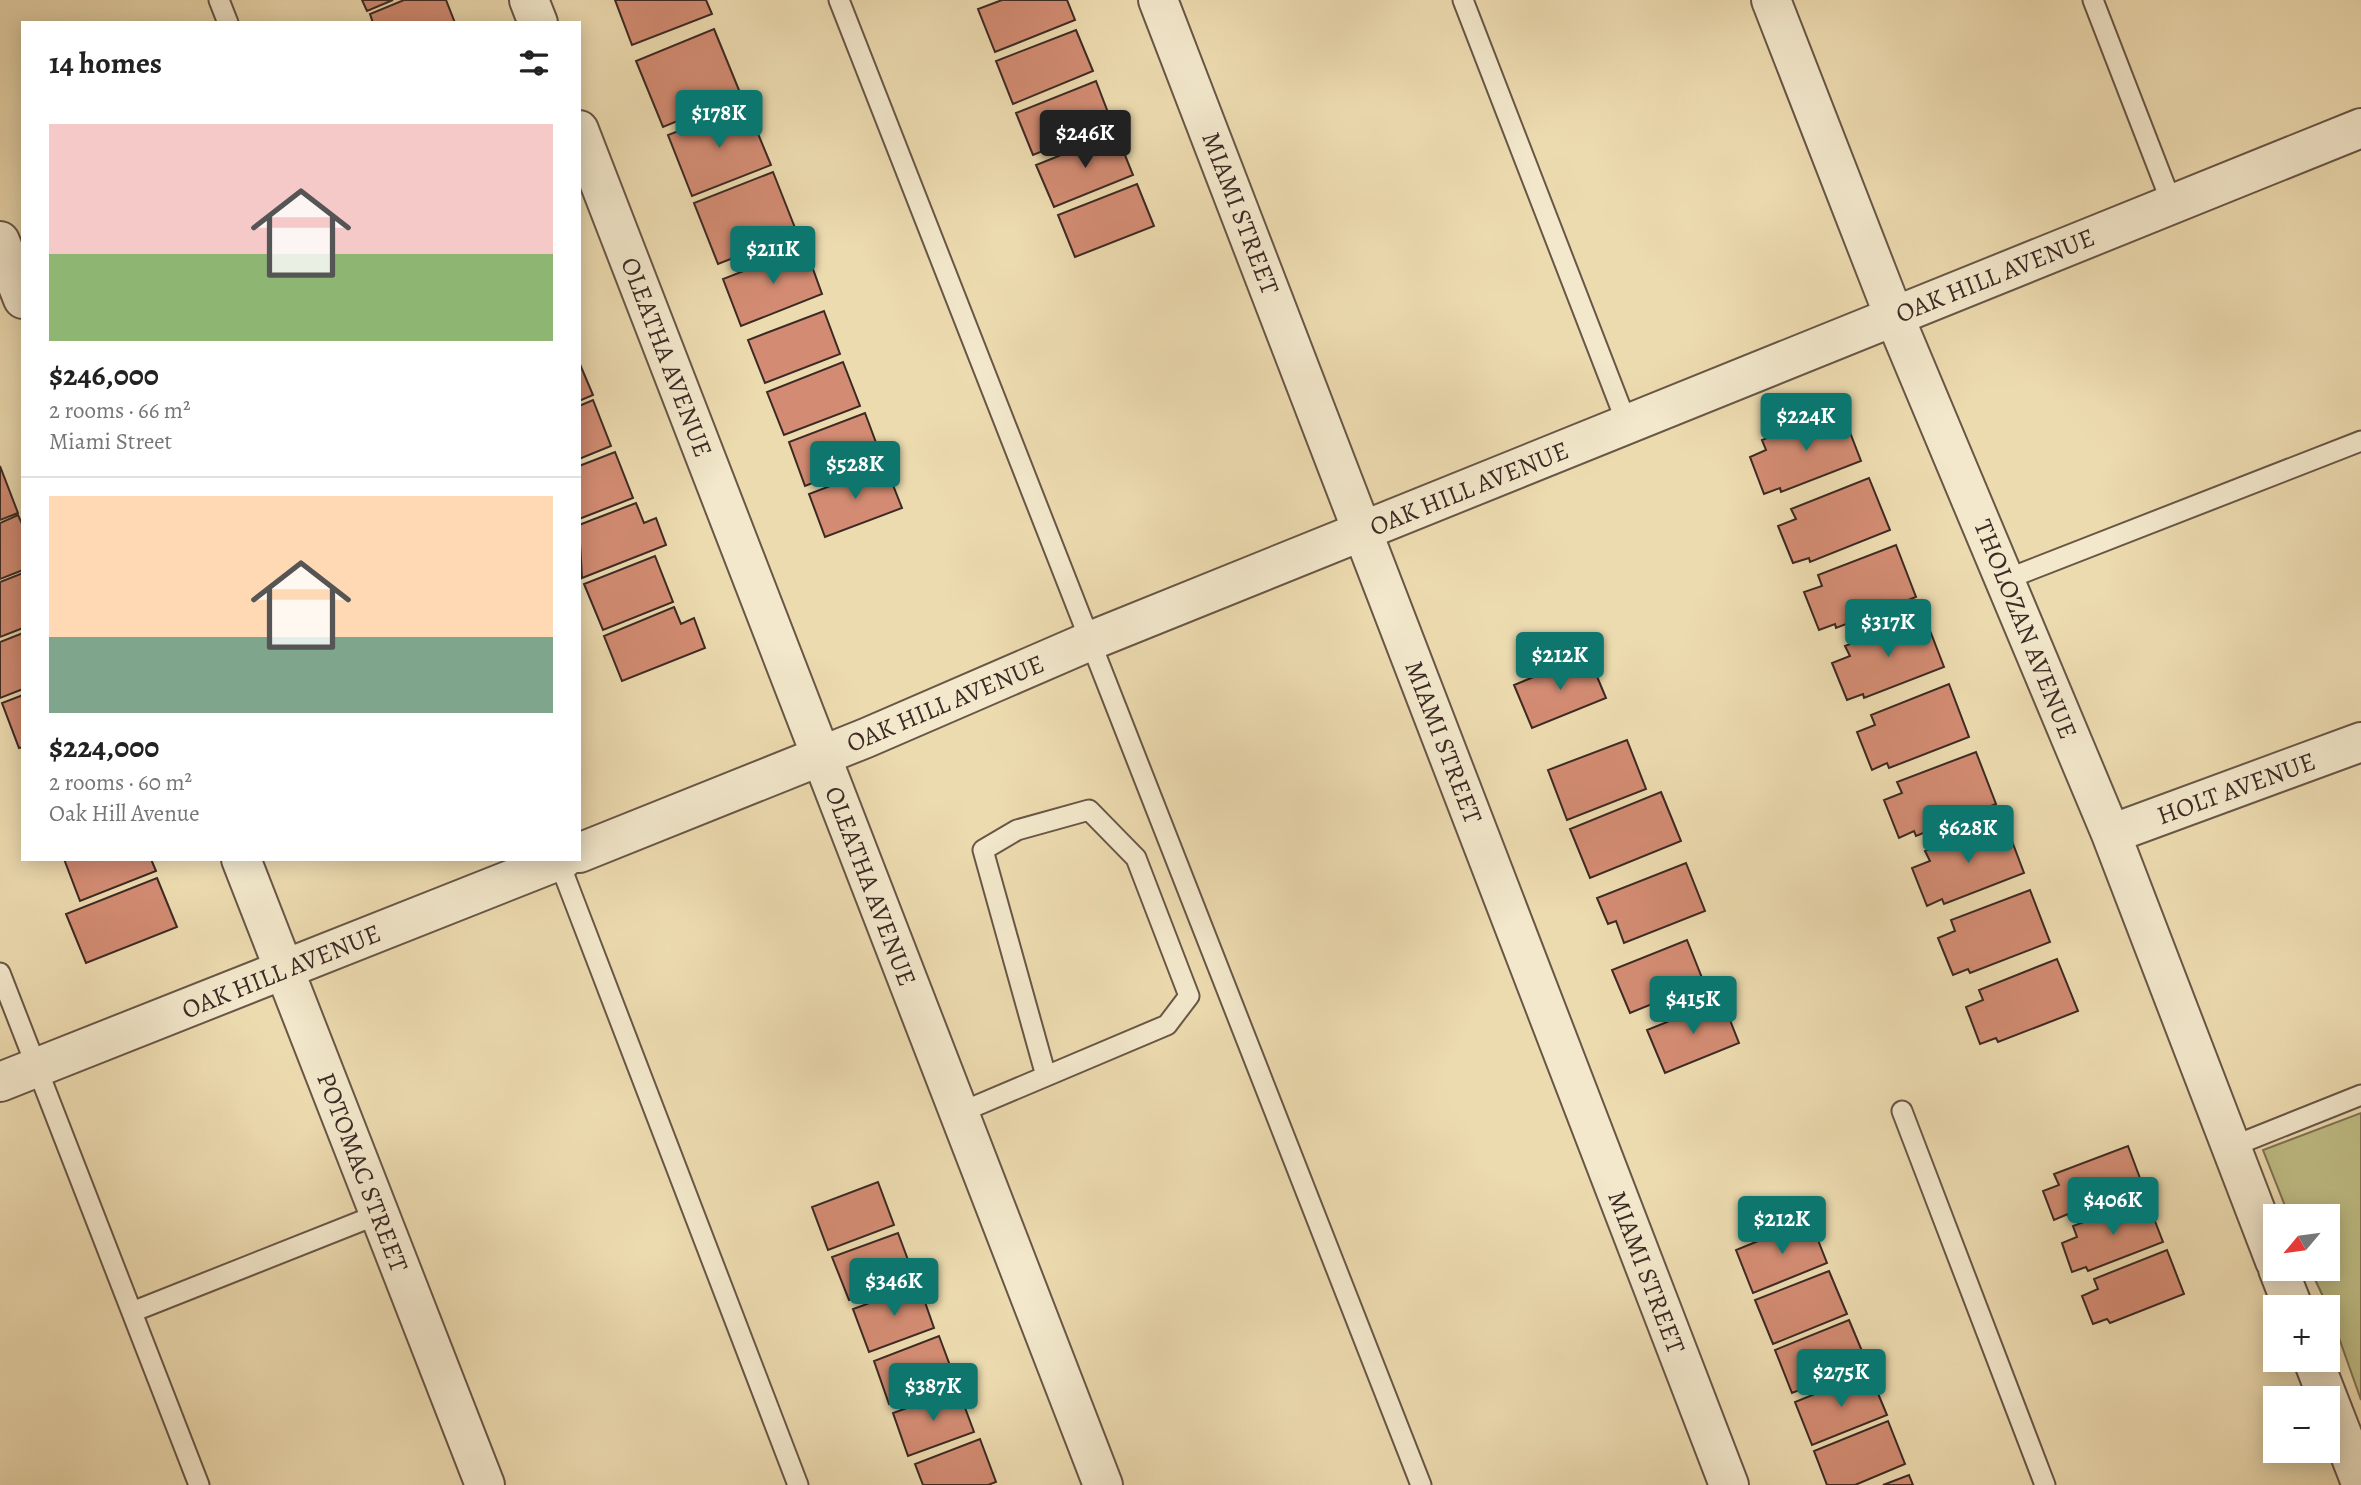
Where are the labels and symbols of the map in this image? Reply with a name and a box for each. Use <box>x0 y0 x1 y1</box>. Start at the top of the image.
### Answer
pin: $178K <box>670 90 768 150</box>
pin: $246K <box>1036 110 1134 170</box>
street label: MIAMI STREET <box>1193 127 1288 300</box>
street label: OAK HILL AVENUE <box>1891 220 2100 331</box>
pin: $211K <box>724 226 822 286</box>
street label: OLEATHA AVENUE <box>612 252 721 462</box>
pin: $224K <box>1757 393 1855 453</box>
street label: OAK HILL AVENUE <box>1365 433 1574 544</box>
pin: $528K <box>806 442 904 501</box>
street label: THOLOZAN AVENUE <box>1966 514 2086 744</box>
pin: $317K <box>1839 600 1937 659</box>
pin: $212K <box>1511 632 1609 692</box>
street label: OAK HILL AVENUE <box>841 646 1049 761</box>
street label: MIAMI STREET <box>1396 656 1491 829</box>
street label: HOLT AVENUE <box>2152 744 2320 833</box>
street label: OLEATHA AVENUE <box>816 781 925 991</box>
pin: $628K <box>1919 806 2017 865</box>
street label: OAK HILL AVENUE <box>177 916 386 1027</box>
pin: $415K <box>1644 976 1742 1036</box>
street label: POTOMAC STREET <box>308 1067 417 1277</box>
pin: $406K <box>2064 1178 2162 1237</box>
street label: MIAMI STREET <box>1599 1186 1694 1359</box>
pin: $212K <box>1733 1196 1831 1256</box>
north arrow <box>2263 1204 2340 1281</box>
pin: $346K <box>845 1258 943 1318</box>
pin: $275K <box>1792 1350 1890 1409</box>
pin: $387K <box>884 1364 982 1423</box>

